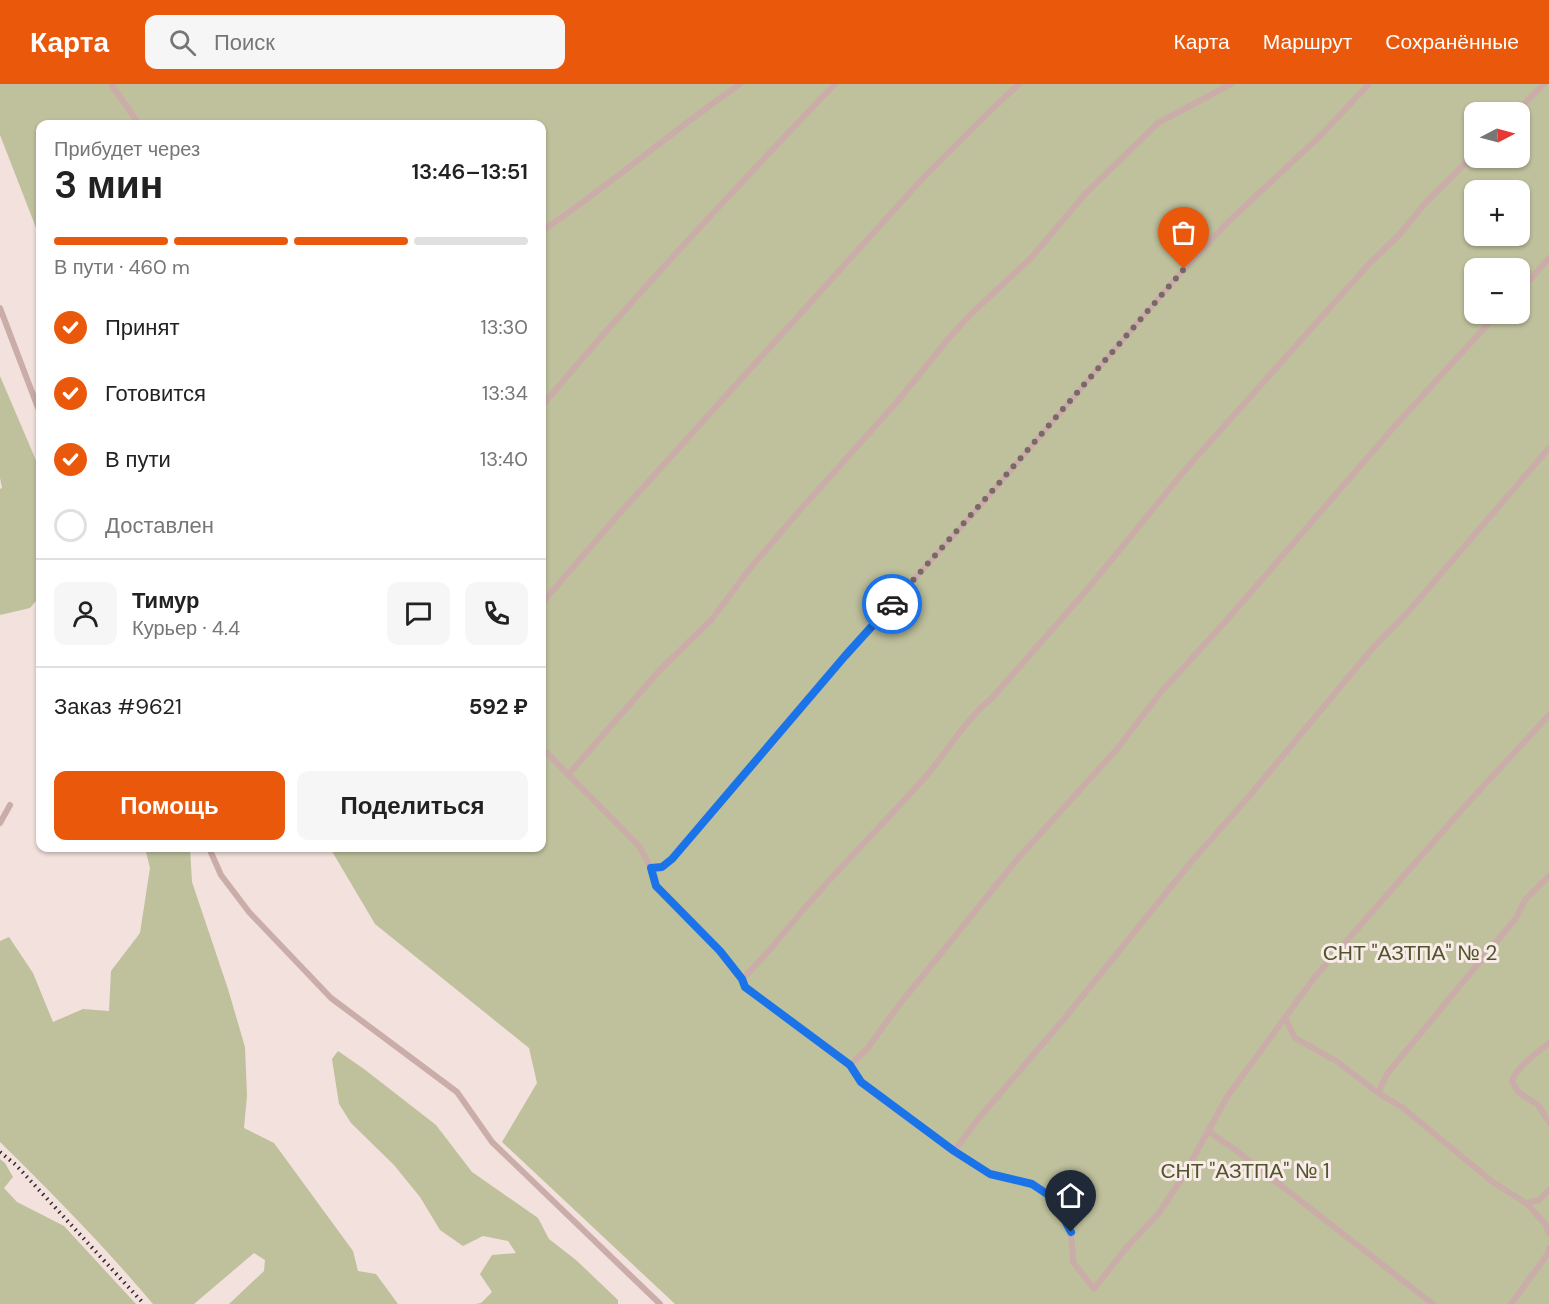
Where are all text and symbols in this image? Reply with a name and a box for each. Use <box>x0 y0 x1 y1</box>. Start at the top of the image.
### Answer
search box <box>145 15 565 69</box>
text: Карта <box>30 24 109 61</box>
icon: search <box>166 26 199 59</box>
text: Поиск <box>214 28 275 57</box>
text: Карта <box>1174 28 1230 56</box>
text: Маршрут <box>1263 28 1352 56</box>
text: Сохранённые <box>1385 28 1519 56</box>
north arrow <box>1464 102 1530 168</box>
map controls <box>1464 102 1530 324</box>
text: Прибудет через <box>54 136 200 162</box>
text: 13:46–13:51 <box>411 157 528 186</box>
text: 3 мин <box>54 159 163 210</box>
button: + <box>1464 180 1530 246</box>
pin <box>1158 207 1209 269</box>
icon: bag <box>1167 216 1200 249</box>
text: В пути · 460 m <box>54 254 190 280</box>
button: − <box>1464 258 1530 324</box>
icon: check <box>54 311 87 344</box>
text: Принят <box>105 313 179 342</box>
text: 13:30 <box>480 314 528 340</box>
icon: check <box>54 377 87 410</box>
text: Готовится <box>105 379 206 408</box>
text: 13:34 <box>482 380 528 406</box>
icon: check <box>54 443 87 476</box>
text: В пути <box>105 445 171 474</box>
text: 13:40 <box>480 446 528 472</box>
text: Доставлен <box>105 511 214 540</box>
courier <box>862 574 922 634</box>
button: person <box>54 582 117 645</box>
button: chat <box>387 582 450 645</box>
button: phone <box>465 582 528 645</box>
text: Тимур <box>132 586 200 615</box>
icon: car <box>876 588 909 621</box>
text: Курьер · 4.4 <box>132 615 240 641</box>
text: Заказ #9621 <box>54 692 182 721</box>
text: 592 ₽ <box>469 692 528 721</box>
button: Помощь <box>54 771 285 840</box>
button: Поделиться <box>297 771 528 840</box>
park label: СНТ "АЗТПА" № 2 <box>1323 939 1497 967</box>
park label: СНТ "АЗТПА" № 1 <box>1160 1157 1330 1185</box>
pin <box>1045 1170 1096 1232</box>
icon: home <box>1054 1179 1087 1212</box>

